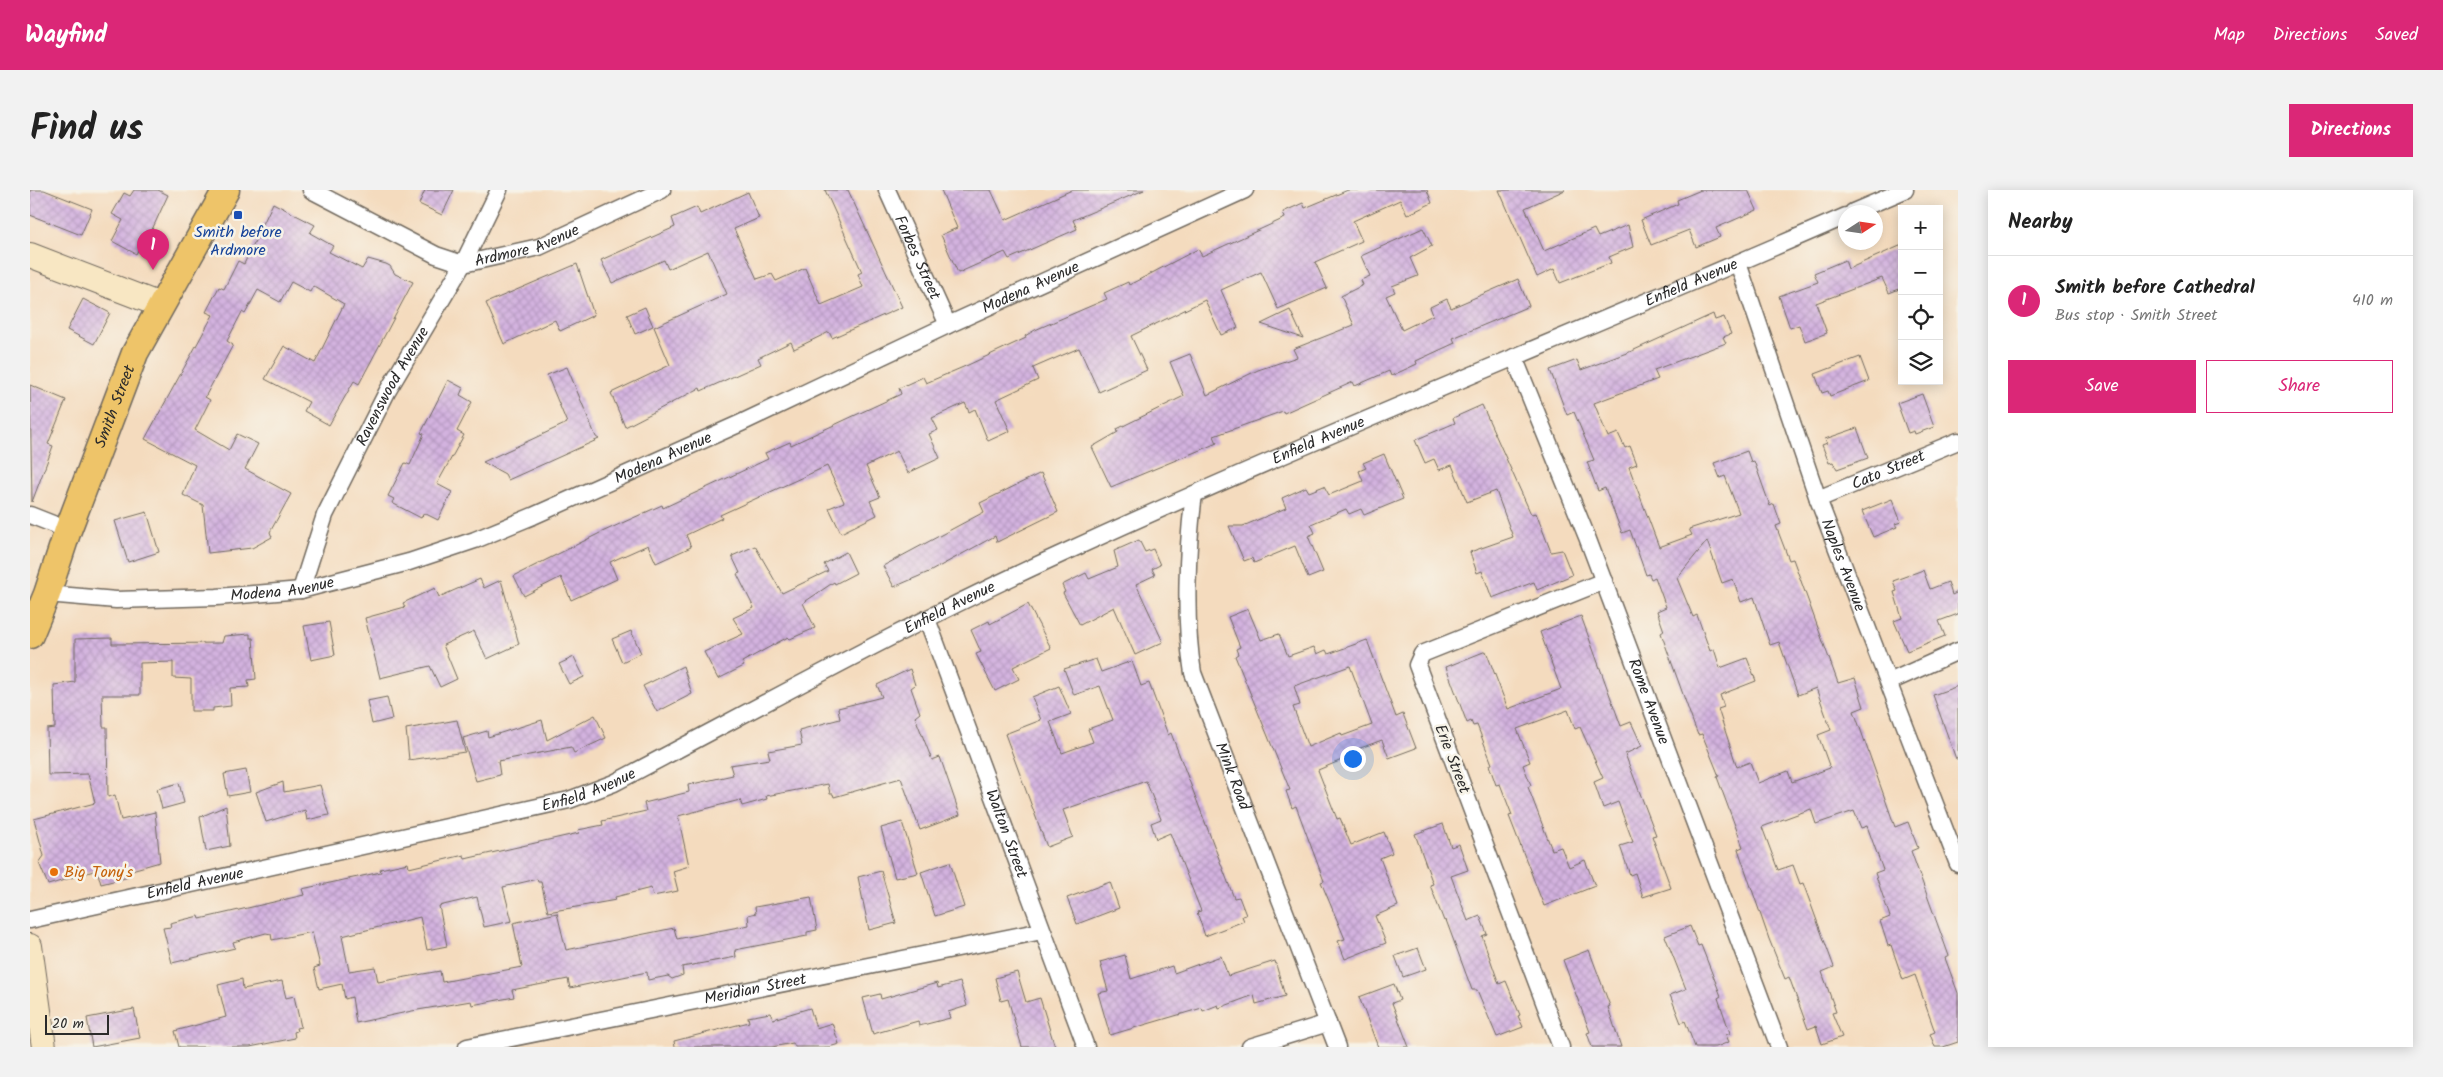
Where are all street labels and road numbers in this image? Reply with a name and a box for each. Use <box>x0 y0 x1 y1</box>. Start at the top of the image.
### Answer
street label: Forbes Street <box>887 211 948 304</box>
street label: Ardmore Avenue <box>472 217 584 274</box>
street label: Enfield Avenue <box>1641 252 1742 313</box>
street label: Modena Avenue <box>978 254 1083 321</box>
street label: Ravenswood Avenue <box>349 322 436 450</box>
street label: Smith Street <box>88 361 142 451</box>
street label: Enfield Avenue <box>1268 409 1369 471</box>
street label: Modena Avenue <box>610 425 716 491</box>
street label: Cato Street <box>1848 443 1930 496</box>
street label: Naples Avenue <box>1814 515 1872 615</box>
street label: Modena Avenue <box>229 569 337 608</box>
street label: Enfield Avenue <box>900 574 999 641</box>
street label: Rome Avenue <box>1621 655 1677 748</box>
street label: Erie Street <box>1427 721 1477 798</box>
street label: Mink Road <box>1208 738 1257 815</box>
street label: Enfield Avenue <box>539 761 640 818</box>
street label: Walton Street <box>979 786 1035 882</box>
street label: Enfield Avenue <box>144 860 246 906</box>
street label: Meridian Street <box>702 966 809 1011</box>

